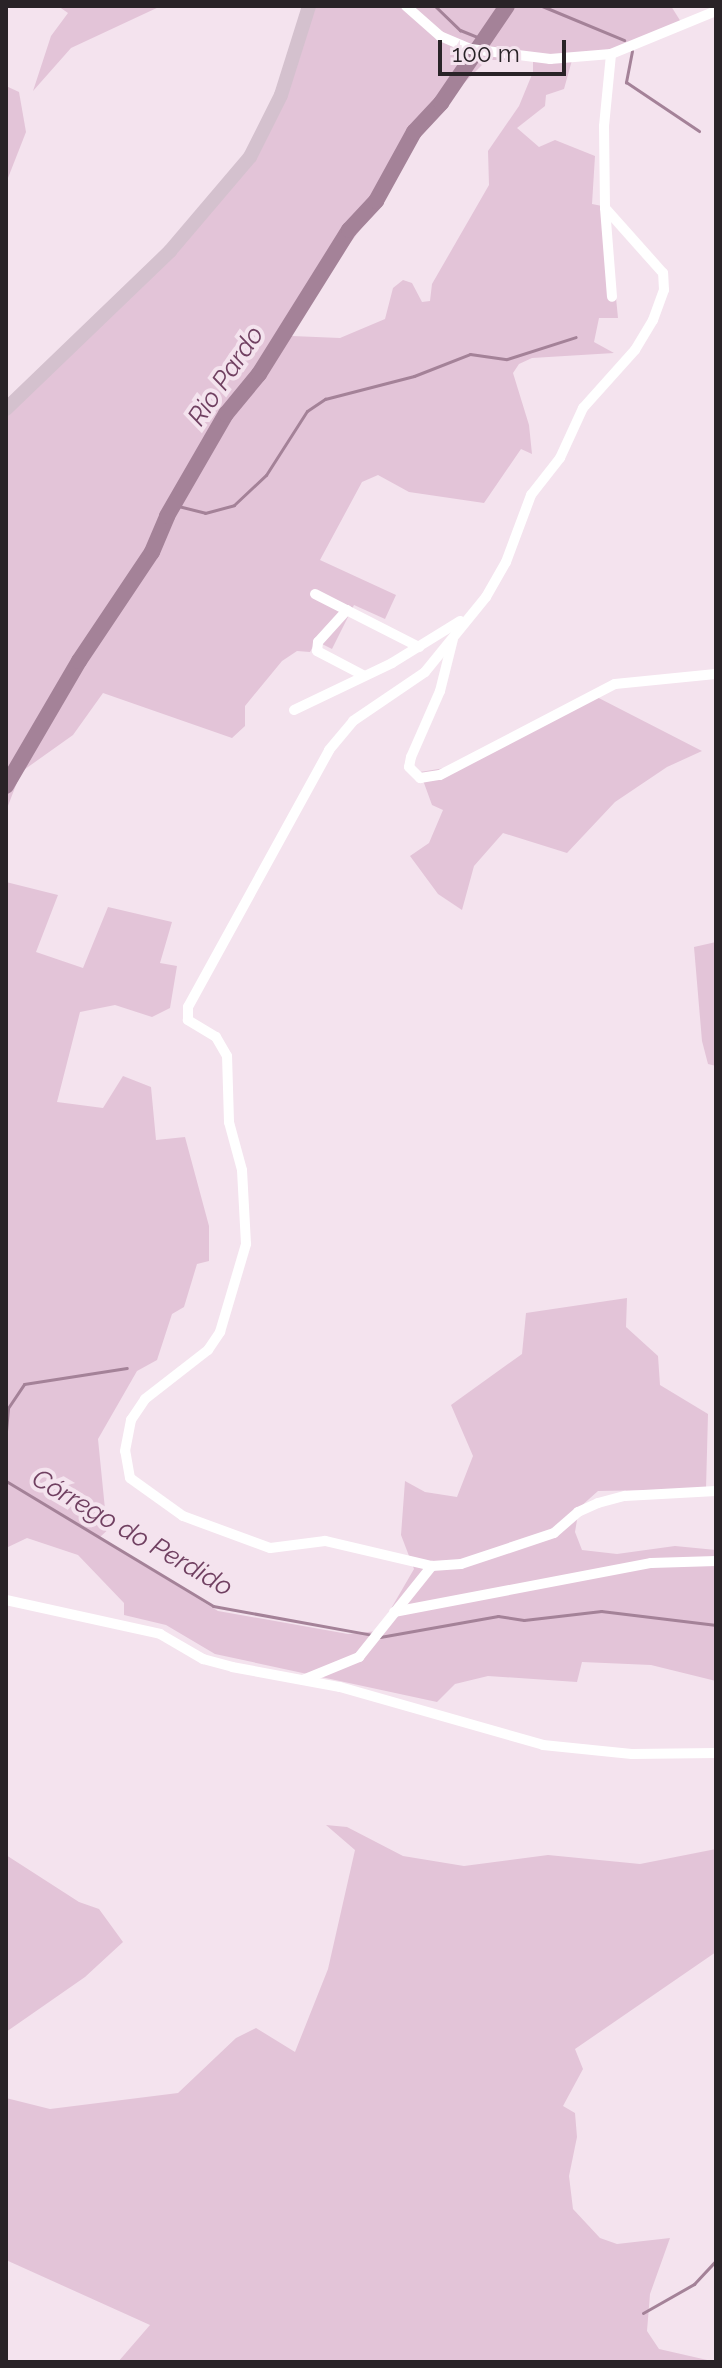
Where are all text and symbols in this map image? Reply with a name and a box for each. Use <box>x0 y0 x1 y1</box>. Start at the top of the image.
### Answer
scale bar <box>442 24 570 74</box>
text: 100 m <box>452 39 520 68</box>
water label: Rio Pardo <box>181 320 271 432</box>
water label: Córrego do Perdido <box>26 1463 238 1603</box>

